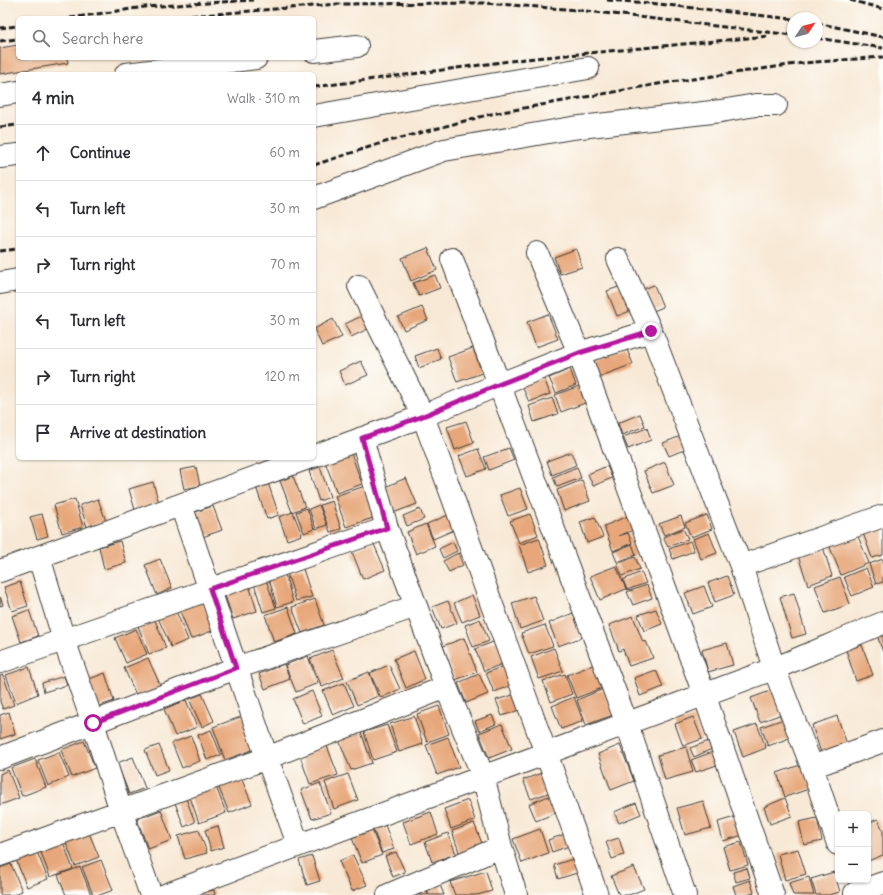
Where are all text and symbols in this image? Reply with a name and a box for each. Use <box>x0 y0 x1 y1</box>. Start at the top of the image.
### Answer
north arrow <box>787 12 823 48</box>
search box <box>16 16 316 60</box>
icon: search <box>30 27 52 49</box>
text: Search here <box>62 29 143 48</box>
text: 4 min <box>32 87 74 109</box>
text: Walk · 310 m <box>227 90 300 107</box>
icon: ahead <box>32 142 54 164</box>
text: Continue <box>70 143 131 162</box>
text: 60 m <box>269 144 300 161</box>
icon: left <box>32 198 54 220</box>
text: Turn left <box>70 199 125 218</box>
text: 30 m <box>270 200 300 217</box>
icon: right <box>32 254 54 276</box>
text: Turn right <box>70 255 135 274</box>
text: 70 m <box>271 256 300 273</box>
icon: left <box>32 310 54 332</box>
text: Turn left <box>70 311 125 330</box>
text: 30 m <box>270 312 300 329</box>
route end <box>642 322 660 340</box>
icon: right <box>32 366 54 388</box>
text: Turn right <box>70 367 135 386</box>
text: 120 m <box>265 368 300 385</box>
icon: arrive <box>32 422 54 444</box>
text: Arrive at destination <box>70 423 206 442</box>
route start <box>84 714 102 732</box>
map controls <box>835 811 871 883</box>
button: + <box>835 811 871 847</box>
button: − <box>835 847 871 883</box>

